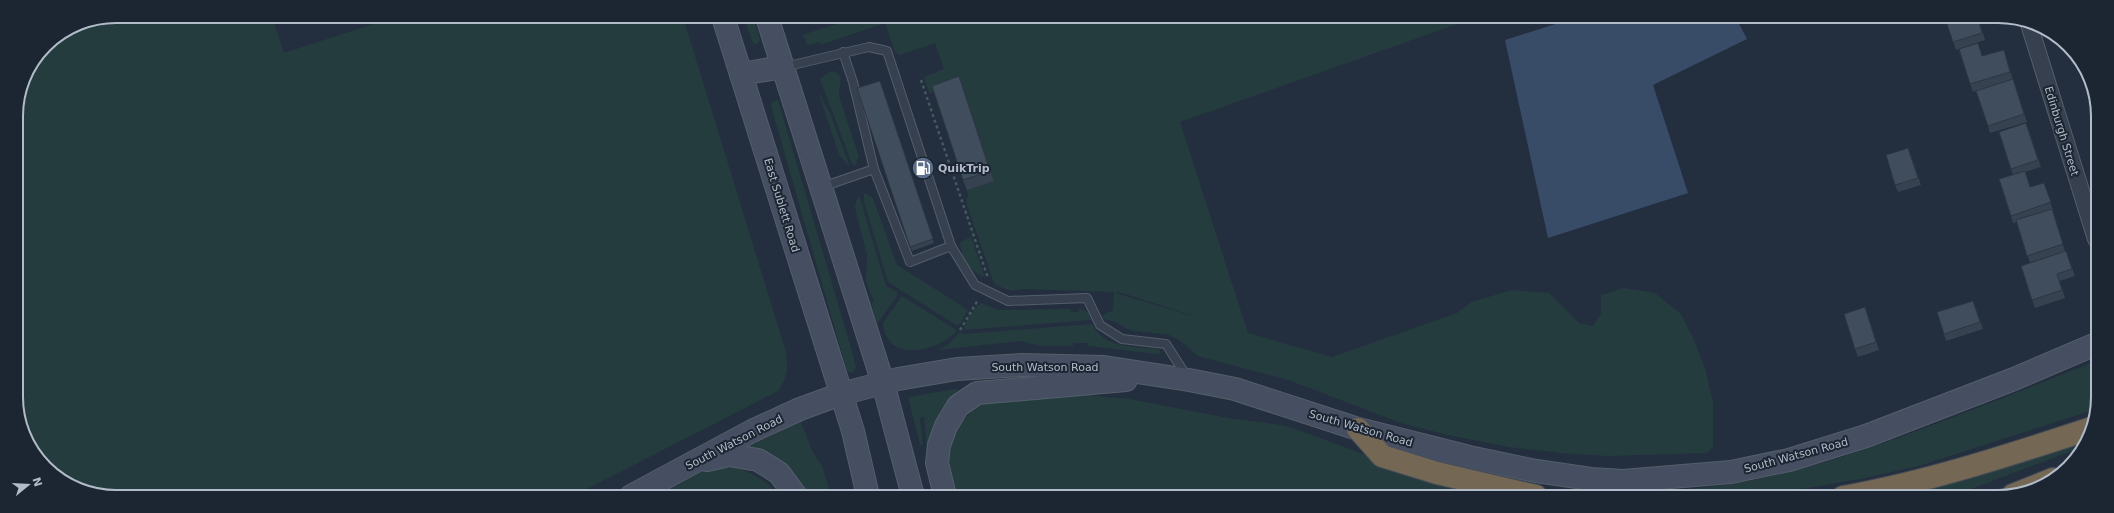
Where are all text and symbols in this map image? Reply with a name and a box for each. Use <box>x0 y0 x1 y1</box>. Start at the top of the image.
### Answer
street label: Edinburgh Street <box>2042 85 2082 178</box>
fuel station icon: QuikTrip <box>910 155 936 181</box>
street label: East Sublett Road <box>761 157 802 254</box>
place label: QuikTrip <box>938 162 990 175</box>
street label: South Watson Road <box>991 361 1099 374</box>
street label: South Watson Road <box>1308 407 1414 450</box>
street label: South Watson Road <box>684 412 785 473</box>
street label: South Watson Road <box>1743 435 1850 476</box>
north arrow <box>8 465 48 505</box>
text: N <box>29 476 45 488</box>

